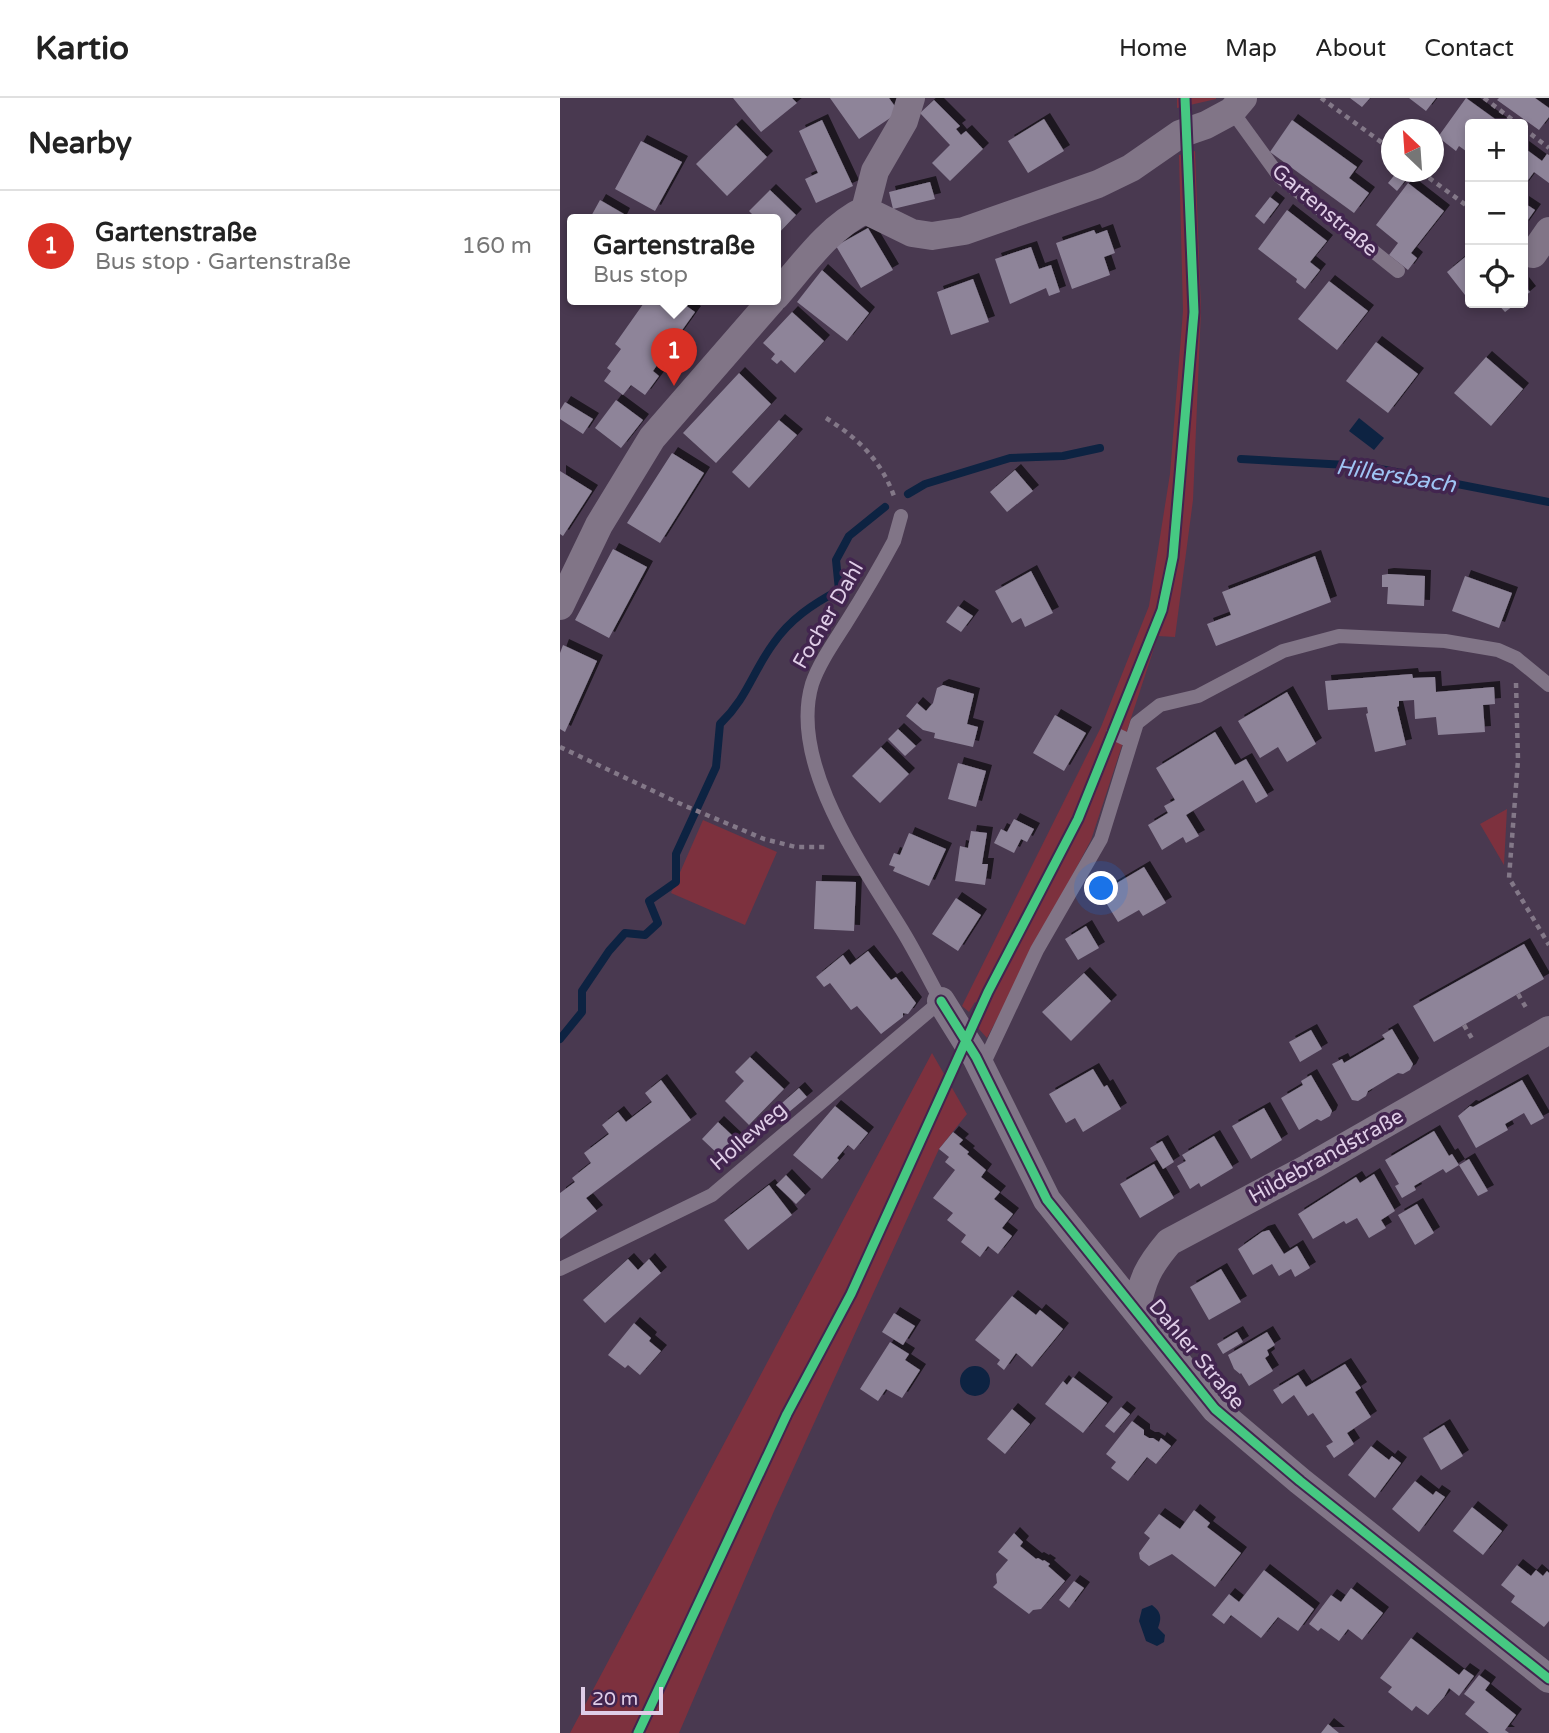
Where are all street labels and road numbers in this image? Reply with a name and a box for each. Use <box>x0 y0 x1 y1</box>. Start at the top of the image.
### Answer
street label: Gartenstraße <box>1267 159 1383 262</box>
street label: Focher Dahl <box>788 557 869 673</box>
street label: Holleweg <box>705 1097 791 1176</box>
street label: Hildebrandstraße <box>1245 1104 1408 1209</box>
street label: Dahler Straße <box>1143 1294 1250 1414</box>

